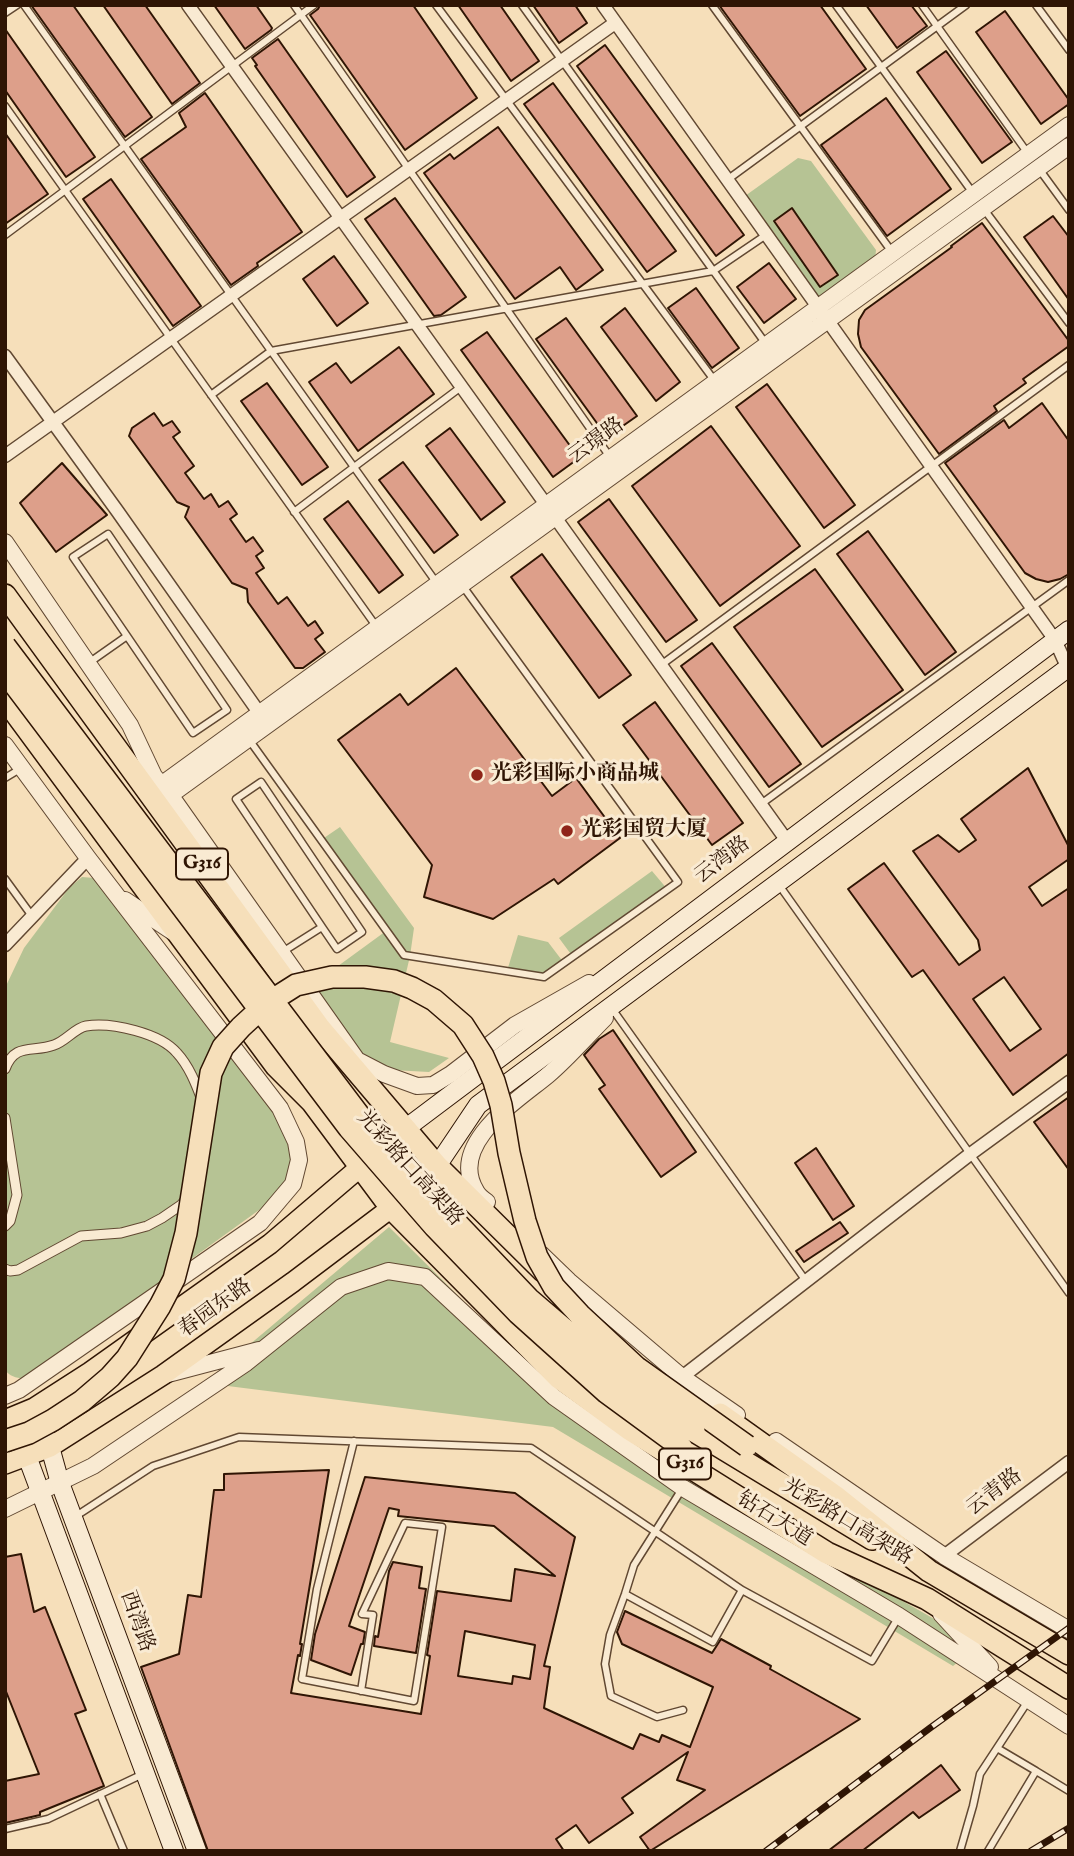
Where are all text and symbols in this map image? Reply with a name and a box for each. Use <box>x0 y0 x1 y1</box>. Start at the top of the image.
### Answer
street label: 云璟路 <box>564 413 630 471</box>
place label: 光彩国际小商品城 <box>491 762 659 788</box>
marker: 光彩国际小商品城 <box>469 767 485 783</box>
place label: 光彩国贸大厦 <box>581 818 707 844</box>
marker: 光彩国贸大厦 <box>559 823 575 839</box>
street label: 云湾路 <box>690 832 756 890</box>
road number: G316 <box>176 848 228 880</box>
street label: 光彩路口高架路 <box>350 1106 468 1232</box>
street label: 春园东路 <box>175 1274 257 1344</box>
road number: G316 <box>659 1448 711 1480</box>
street label: 云青路 <box>962 1464 1028 1522</box>
street label: 光彩路口高架路 <box>778 1474 916 1572</box>
street label: 钻石大道 <box>732 1487 816 1553</box>
street label: 西湾路 <box>113 1588 159 1656</box>

